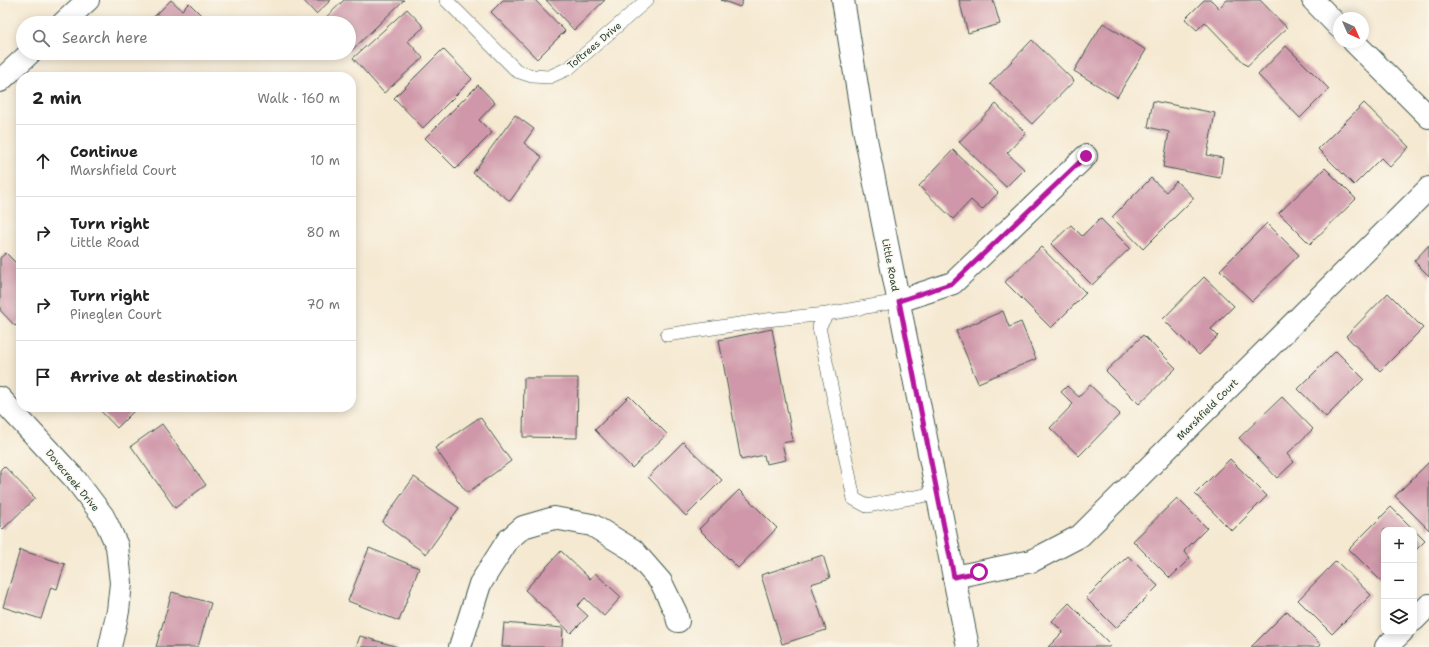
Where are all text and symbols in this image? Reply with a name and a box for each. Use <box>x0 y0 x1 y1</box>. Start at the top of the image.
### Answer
north arrow <box>1333 12 1369 48</box>
search box <box>16 16 356 60</box>
street label: Toftrees Drive <box>565 19 624 72</box>
icon: search <box>30 27 52 49</box>
text: Search here <box>62 28 148 48</box>
text: 2 min <box>32 87 82 109</box>
text: Walk · 160 m <box>258 90 340 107</box>
text: Continue <box>70 142 138 162</box>
route end <box>1077 147 1095 165</box>
icon: ahead <box>32 150 54 172</box>
text: 10 m <box>310 152 340 169</box>
text: Marshfield Court <box>70 162 177 179</box>
text: Turn right <box>70 214 150 234</box>
icon: right <box>32 222 54 244</box>
text: 80 m <box>306 224 340 241</box>
text: Little Road <box>70 234 140 251</box>
street label: Little Road <box>879 238 902 293</box>
text: Turn right <box>70 286 150 306</box>
icon: right <box>32 294 54 316</box>
text: 70 m <box>306 296 340 313</box>
text: Pineglen Court <box>70 306 162 323</box>
icon: arrive <box>32 366 54 388</box>
text: Arrive at destination <box>70 367 238 387</box>
street label: Marshfield Court <box>1174 376 1241 443</box>
street label: Dovecreek Drive <box>43 447 103 514</box>
map controls <box>1381 527 1417 635</box>
button: + <box>1381 527 1417 563</box>
route start <box>970 563 988 581</box>
button: − <box>1381 563 1417 599</box>
button: layers <box>1381 599 1417 635</box>

